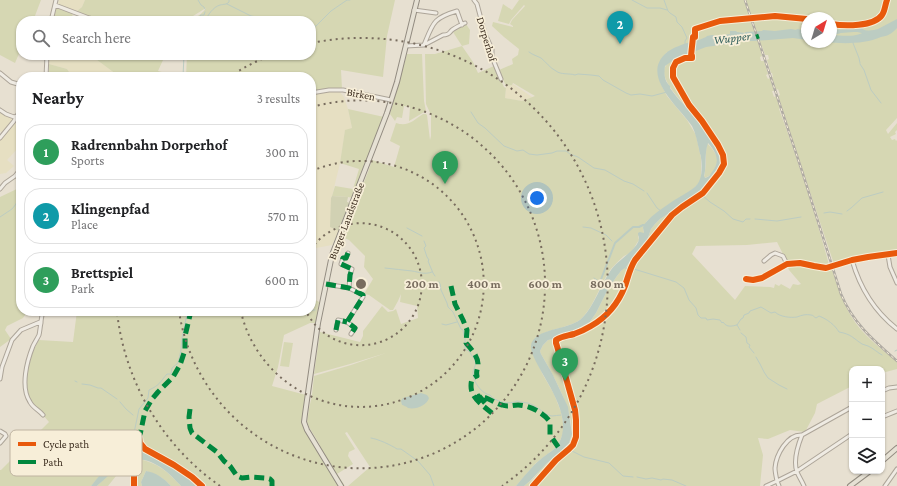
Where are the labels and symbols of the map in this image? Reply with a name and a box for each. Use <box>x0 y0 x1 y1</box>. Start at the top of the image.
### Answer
pin: 2 <box>607 11 633 44</box>
north arrow <box>801 12 837 48</box>
street label: Dorperhof <box>474 15 500 64</box>
water label: Wupper <box>713 29 752 47</box>
street label: Birken <box>346 85 376 103</box>
pin: 1 <box>432 151 458 184</box>
street label: Burger Landstraße <box>326 181 367 262</box>
your location <box>527 188 547 208</box>
centre of rings <box>354 277 368 291</box>
text: 200 m <box>405 277 439 291</box>
text: 400 m <box>467 277 502 291</box>
text: 600 m <box>528 277 563 291</box>
text: 800 m <box>590 277 625 291</box>
pin: 3 <box>552 348 578 381</box>
legend <box>10 430 142 476</box>
text: Cycle path <box>43 438 89 451</box>
text: Path <box>43 456 63 468</box>

